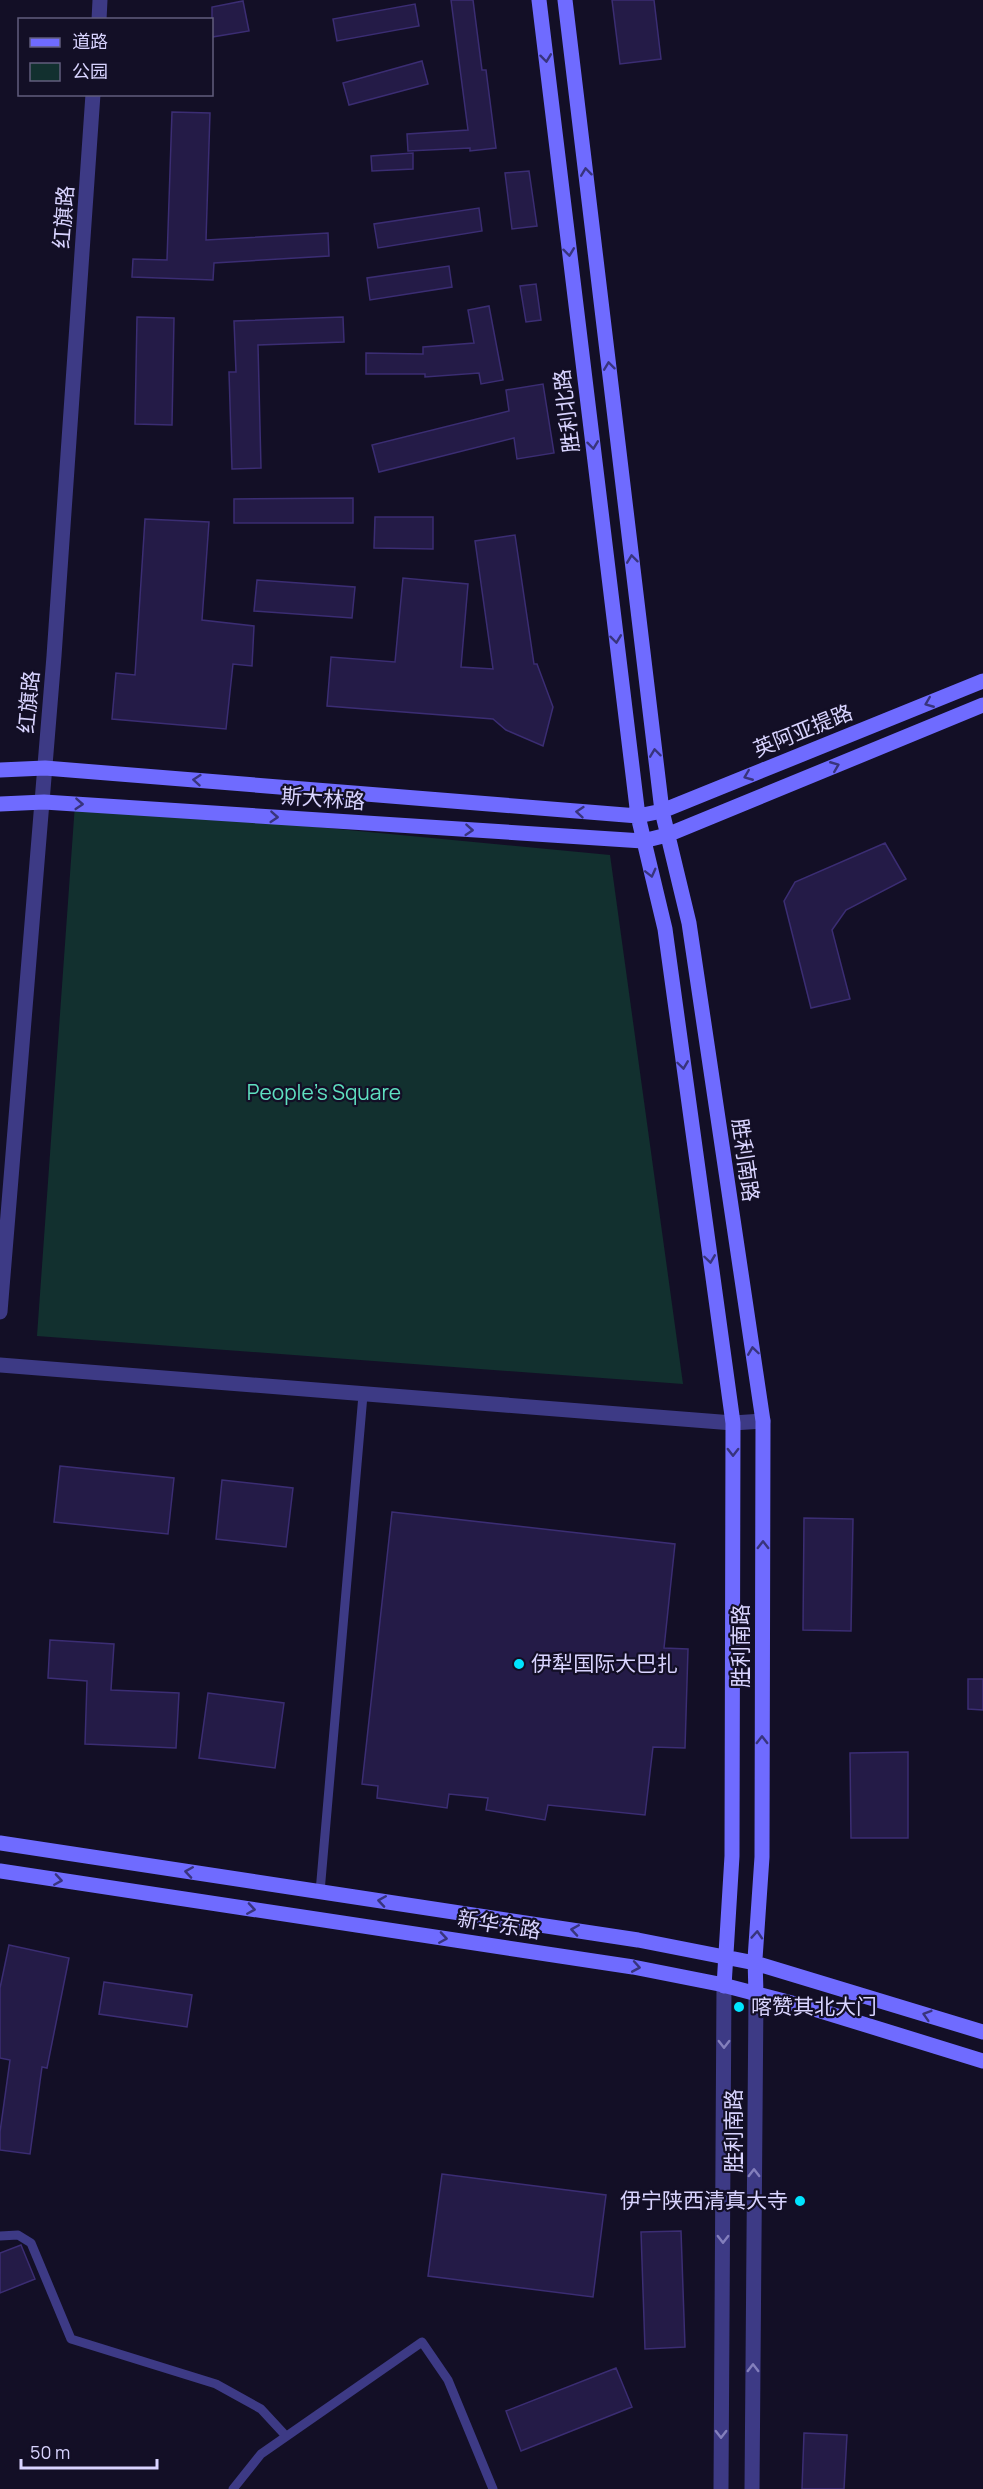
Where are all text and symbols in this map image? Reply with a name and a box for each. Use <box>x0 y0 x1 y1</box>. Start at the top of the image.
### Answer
legend <box>18 18 213 96</box>
text: 道路 <box>72 29 108 53</box>
one-way arrow <box>539 53 551 63</box>
text: 公园 <box>72 59 108 83</box>
one-way arrow <box>580 168 592 177</box>
street label: 红旗路 <box>47 185 79 249</box>
one-way arrow <box>562 247 575 256</box>
one-way arrow <box>603 361 616 370</box>
street label: 胜利北路 <box>547 368 585 455</box>
one-way arrow <box>586 441 599 450</box>
one-way arrow <box>626 555 639 564</box>
one-way arrow <box>610 634 622 643</box>
street label: 红旗路 <box>11 669 45 735</box>
one-way arrow <box>924 696 935 708</box>
street label: 英阿亚提路 <box>749 697 857 763</box>
one-way arrow <box>650 748 662 758</box>
one-way arrow <box>828 761 839 773</box>
one-way arrow <box>743 769 754 781</box>
one-way arrow <box>192 774 201 787</box>
street label: 斯大林路 <box>280 781 366 815</box>
one-way arrow <box>75 797 84 810</box>
one-way arrow <box>575 805 584 818</box>
one-way arrow <box>269 810 278 823</box>
one-way arrow <box>464 823 473 836</box>
one-way arrow <box>644 868 657 878</box>
one-way arrow <box>677 1061 689 1070</box>
park label: People's Square <box>247 1078 401 1106</box>
street label: 胜利南路 <box>726 1116 766 1203</box>
one-way arrow <box>704 1254 716 1263</box>
one-way arrow <box>747 1347 759 1356</box>
one-way arrow <box>727 1448 739 1457</box>
one-way arrow <box>757 1541 769 1550</box>
street label: 胜利南路 <box>726 1604 754 1688</box>
place label: 伊犁国际大巴扎 <box>531 1649 678 1677</box>
marker: 伊犁国际大巴扎 <box>512 1657 526 1671</box>
one-way arrow <box>756 1736 768 1745</box>
one-way arrow <box>184 1866 194 1879</box>
one-way arrow <box>53 1873 62 1885</box>
one-way arrow <box>377 1896 386 1908</box>
one-way arrow <box>246 1902 255 1914</box>
street label: 新华东路 <box>455 1904 543 1944</box>
one-way arrow <box>570 1925 579 1937</box>
one-way arrow <box>438 1931 448 1944</box>
one-way arrow <box>750 1931 763 1940</box>
one-way arrow <box>632 1961 641 1973</box>
place label: 喀赞其北大门 <box>751 1992 877 2020</box>
marker: 喀赞其北大门 <box>732 2000 746 2014</box>
one-way arrow <box>922 2010 933 2022</box>
one-way arrow <box>718 2040 730 2049</box>
street label: 胜利南路 <box>719 2089 747 2173</box>
one-way arrow <box>748 2168 760 2177</box>
place label: 伊宁陕西清真大寺 <box>620 2186 788 2214</box>
marker: 伊宁陕西清真大寺 <box>793 2194 807 2208</box>
one-way arrow <box>717 2235 729 2244</box>
one-way arrow <box>747 2363 759 2372</box>
one-way arrow <box>715 2430 727 2439</box>
scale bar <box>21 2432 158 2470</box>
text: 50 m <box>30 2440 70 2464</box>

